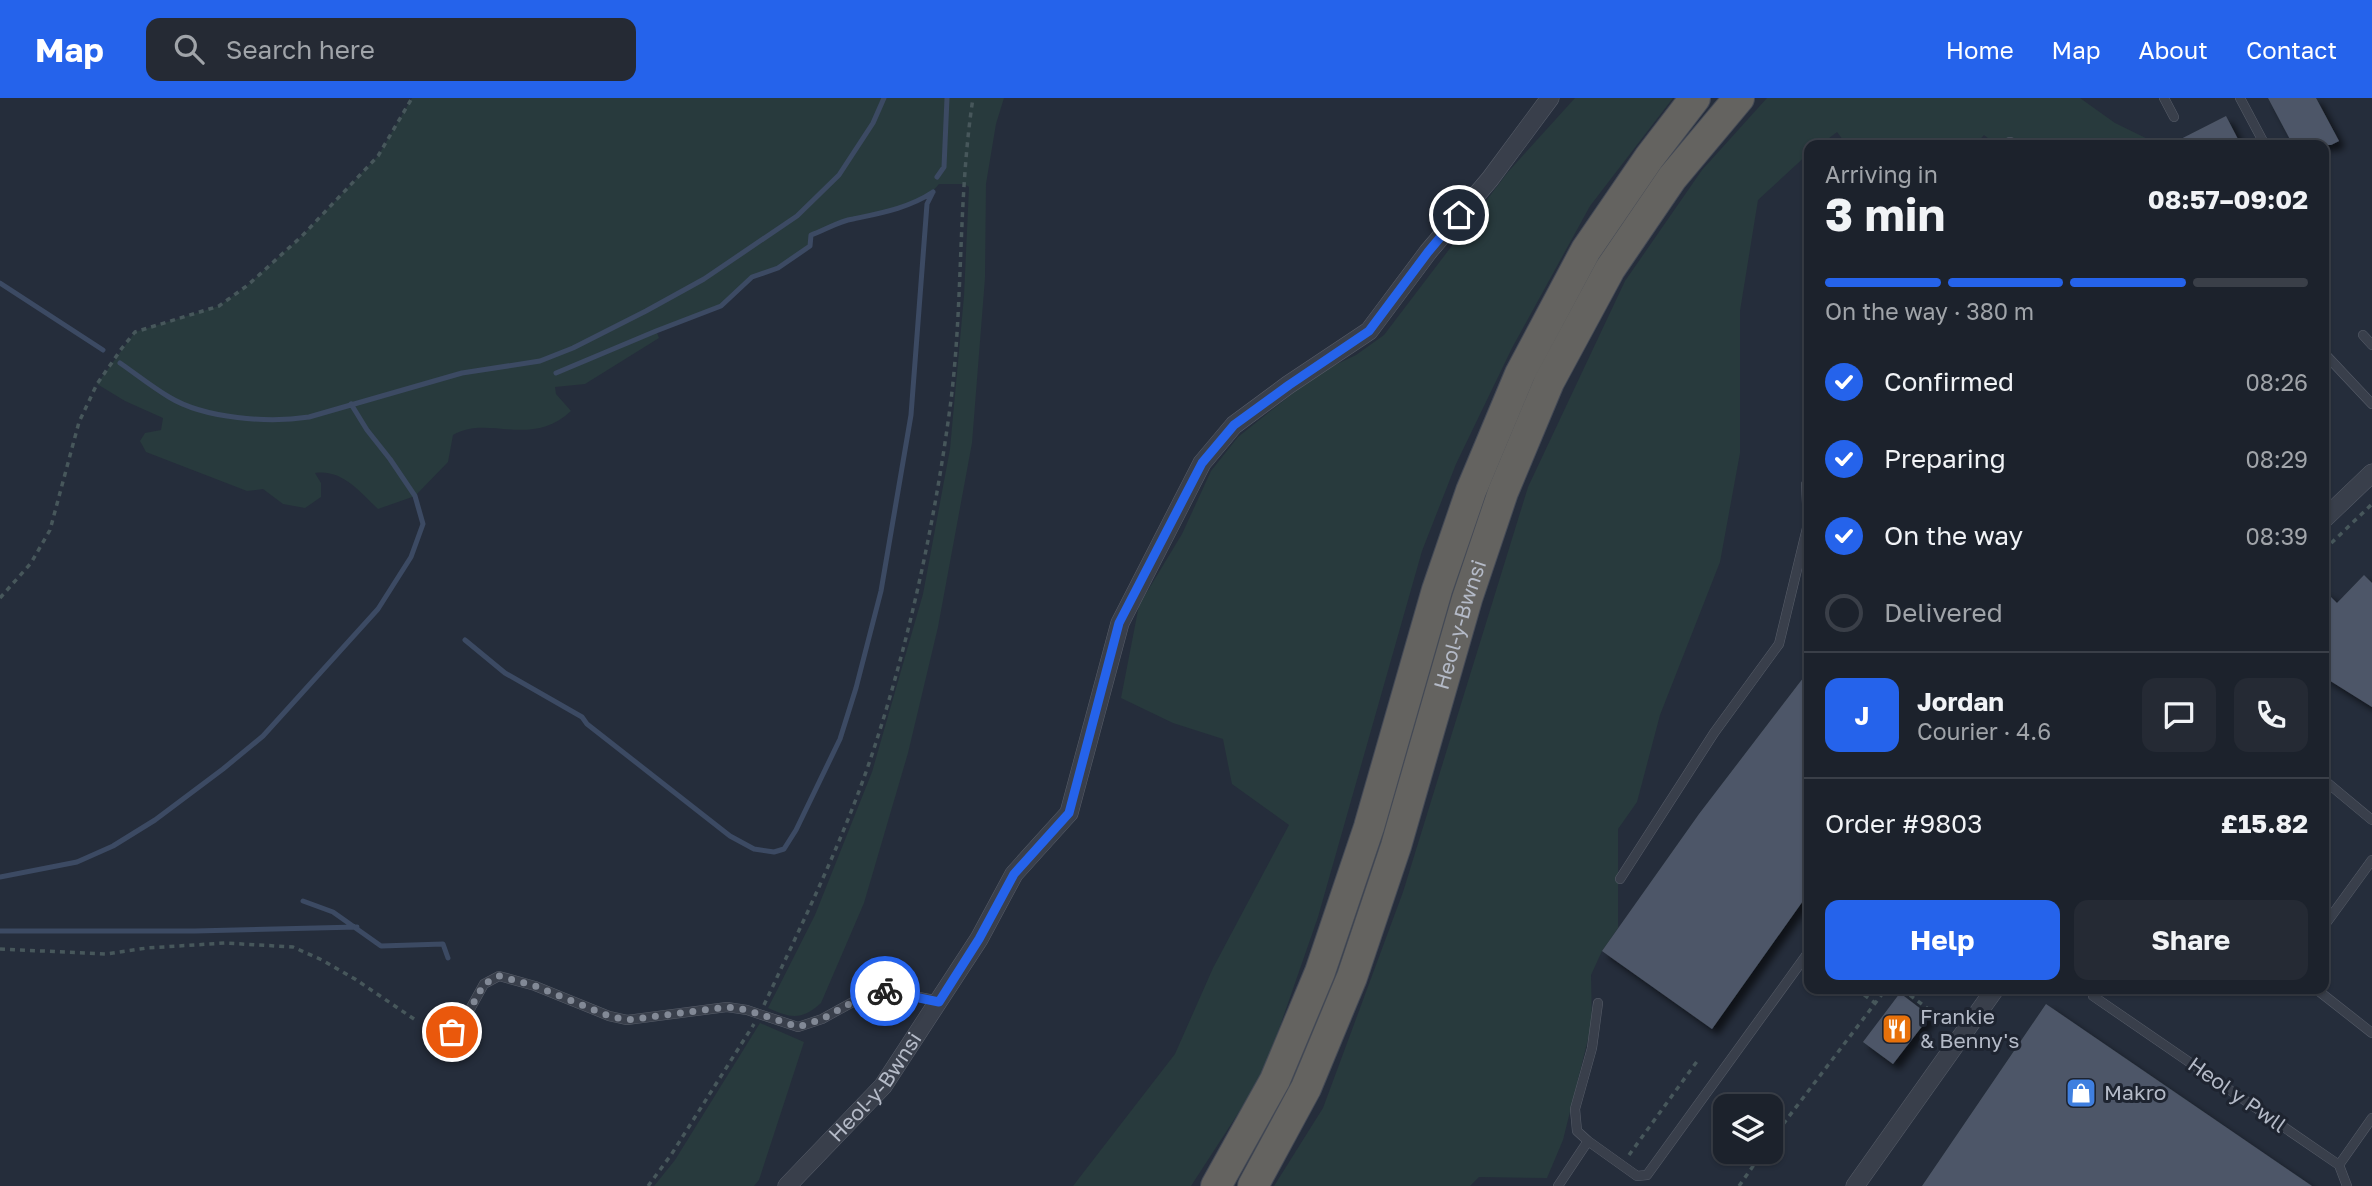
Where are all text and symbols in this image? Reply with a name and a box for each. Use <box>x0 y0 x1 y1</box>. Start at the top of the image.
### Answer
search box <box>146 18 636 81</box>
text: Map <box>35 30 104 69</box>
icon: search <box>170 30 208 68</box>
text: Search here <box>226 34 375 65</box>
text: Home <box>1946 35 2014 64</box>
text: Map <box>2052 35 2101 64</box>
text: About <box>2139 35 2208 64</box>
text: Contact <box>2246 35 2337 64</box>
text: Arriving in <box>1825 160 1938 188</box>
text: 08:57–09:02 <box>2148 184 2308 215</box>
pin <box>1429 185 1489 245</box>
text: 3 min <box>1825 186 1945 241</box>
icon: home <box>1440 196 1478 234</box>
text: On the way · 380 m <box>1825 297 2034 325</box>
icon: check <box>1825 363 1863 401</box>
text: Confirmed <box>1884 366 2014 397</box>
text: 08:26 <box>2246 368 2308 396</box>
icon: check <box>1825 440 1863 478</box>
text: Preparing <box>1884 443 2006 474</box>
text: 08:29 <box>2246 445 2308 473</box>
icon: check <box>1825 517 1863 555</box>
text: On the way <box>1884 520 2023 551</box>
text: 08:39 <box>2245 522 2308 550</box>
street label: Heol-y-Bwnsi <box>1428 556 1491 692</box>
text: Delivered <box>1884 597 2003 628</box>
button: chat <box>2142 678 2216 752</box>
button: phone <box>2234 678 2308 752</box>
text: Jordan <box>1917 686 2004 717</box>
text: J <box>1855 700 1869 731</box>
text: Courier · 4.6 <box>1917 717 2051 745</box>
text: Order #9803 <box>1825 808 1982 839</box>
text: £15.82 <box>2221 808 2308 839</box>
button: Help <box>1825 900 2060 980</box>
button: Share <box>2074 900 2308 980</box>
courier <box>850 956 920 1026</box>
icon: bike <box>866 972 904 1010</box>
pin <box>422 1002 482 1062</box>
place label: Frankie & Benny's <box>1920 1003 2019 1053</box>
restaurant icon: Frankie & Benny's <box>1880 1012 1914 1046</box>
icon: bag <box>433 1013 471 1051</box>
street label: Heol-y-Bwnsi <box>823 1027 927 1147</box>
street label: Heol y Pwll <box>2183 1051 2292 1138</box>
shop icon: Makro <box>2064 1076 2098 1110</box>
place label: Makro <box>2104 1079 2166 1105</box>
map controls <box>1713 1094 1783 1164</box>
button: layers <box>1713 1094 1783 1164</box>

